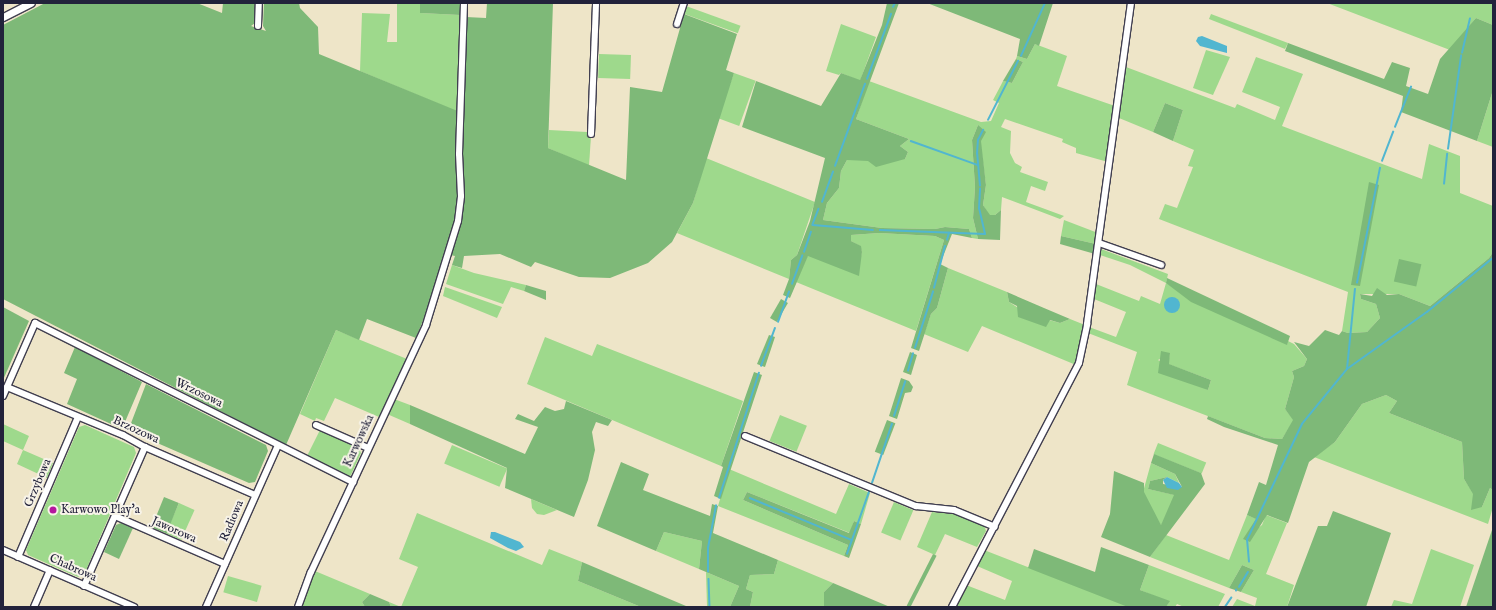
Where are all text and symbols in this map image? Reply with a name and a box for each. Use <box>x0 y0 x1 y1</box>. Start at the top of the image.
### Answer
street label: Wrzosowa <box>173 375 225 411</box>
street label: Brzozowa <box>111 413 161 447</box>
street label: Karwowska <box>341 413 377 469</box>
street label: Grzybowa <box>21 457 55 509</box>
street label: Radiowa <box>217 498 247 544</box>
place label: Karwowo Play'a <box>61 503 140 517</box>
marker: Karwowo Play'a <box>48 505 58 515</box>
street label: Jaworowa <box>149 514 199 546</box>
street label: Chabrowa <box>47 551 99 585</box>

